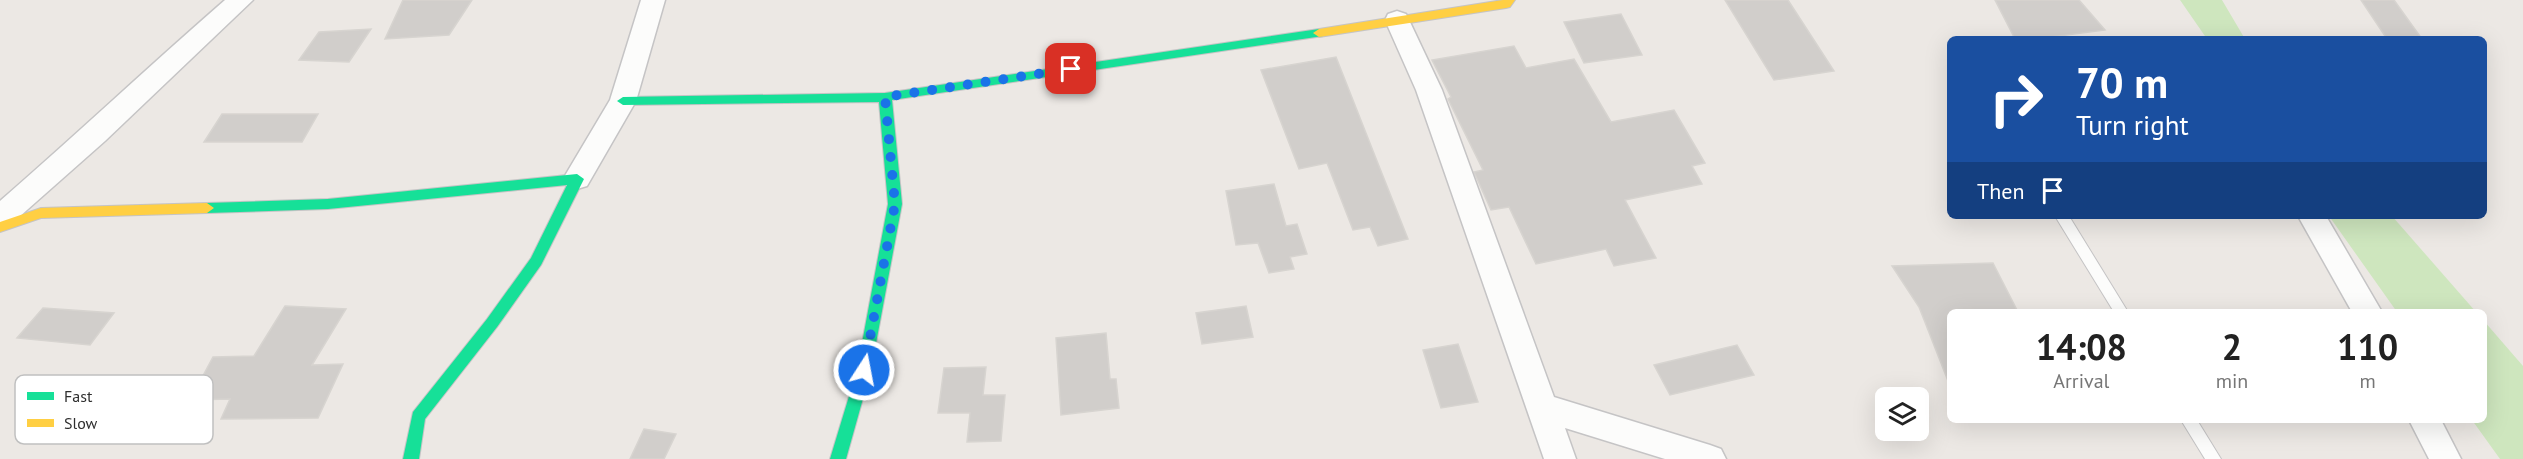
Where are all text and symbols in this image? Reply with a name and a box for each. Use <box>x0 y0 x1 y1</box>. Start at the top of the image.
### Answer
pin <box>1045 43 1096 94</box>
icon: arrive <box>1054 52 1087 85</box>
text: 70 m <box>2076 55 2168 110</box>
icon: right <box>1977 60 2055 138</box>
text: Turn right <box>2076 108 2189 142</box>
icon: arrive <box>2036 174 2069 207</box>
text: Then <box>1977 177 2024 205</box>
text: 14:08 <box>2036 323 2127 370</box>
text: 2 <box>2222 323 2242 370</box>
text: 110 <box>2337 323 2398 370</box>
position arrow <box>832 338 896 402</box>
text: Arrival <box>2053 368 2109 394</box>
text: min <box>2216 368 2248 394</box>
text: m <box>2360 368 2376 394</box>
legend <box>15 375 213 444</box>
text: Fast <box>64 386 93 406</box>
map controls <box>1875 387 1929 441</box>
button: layers <box>1875 387 1929 441</box>
text: Slow <box>64 413 98 433</box>

